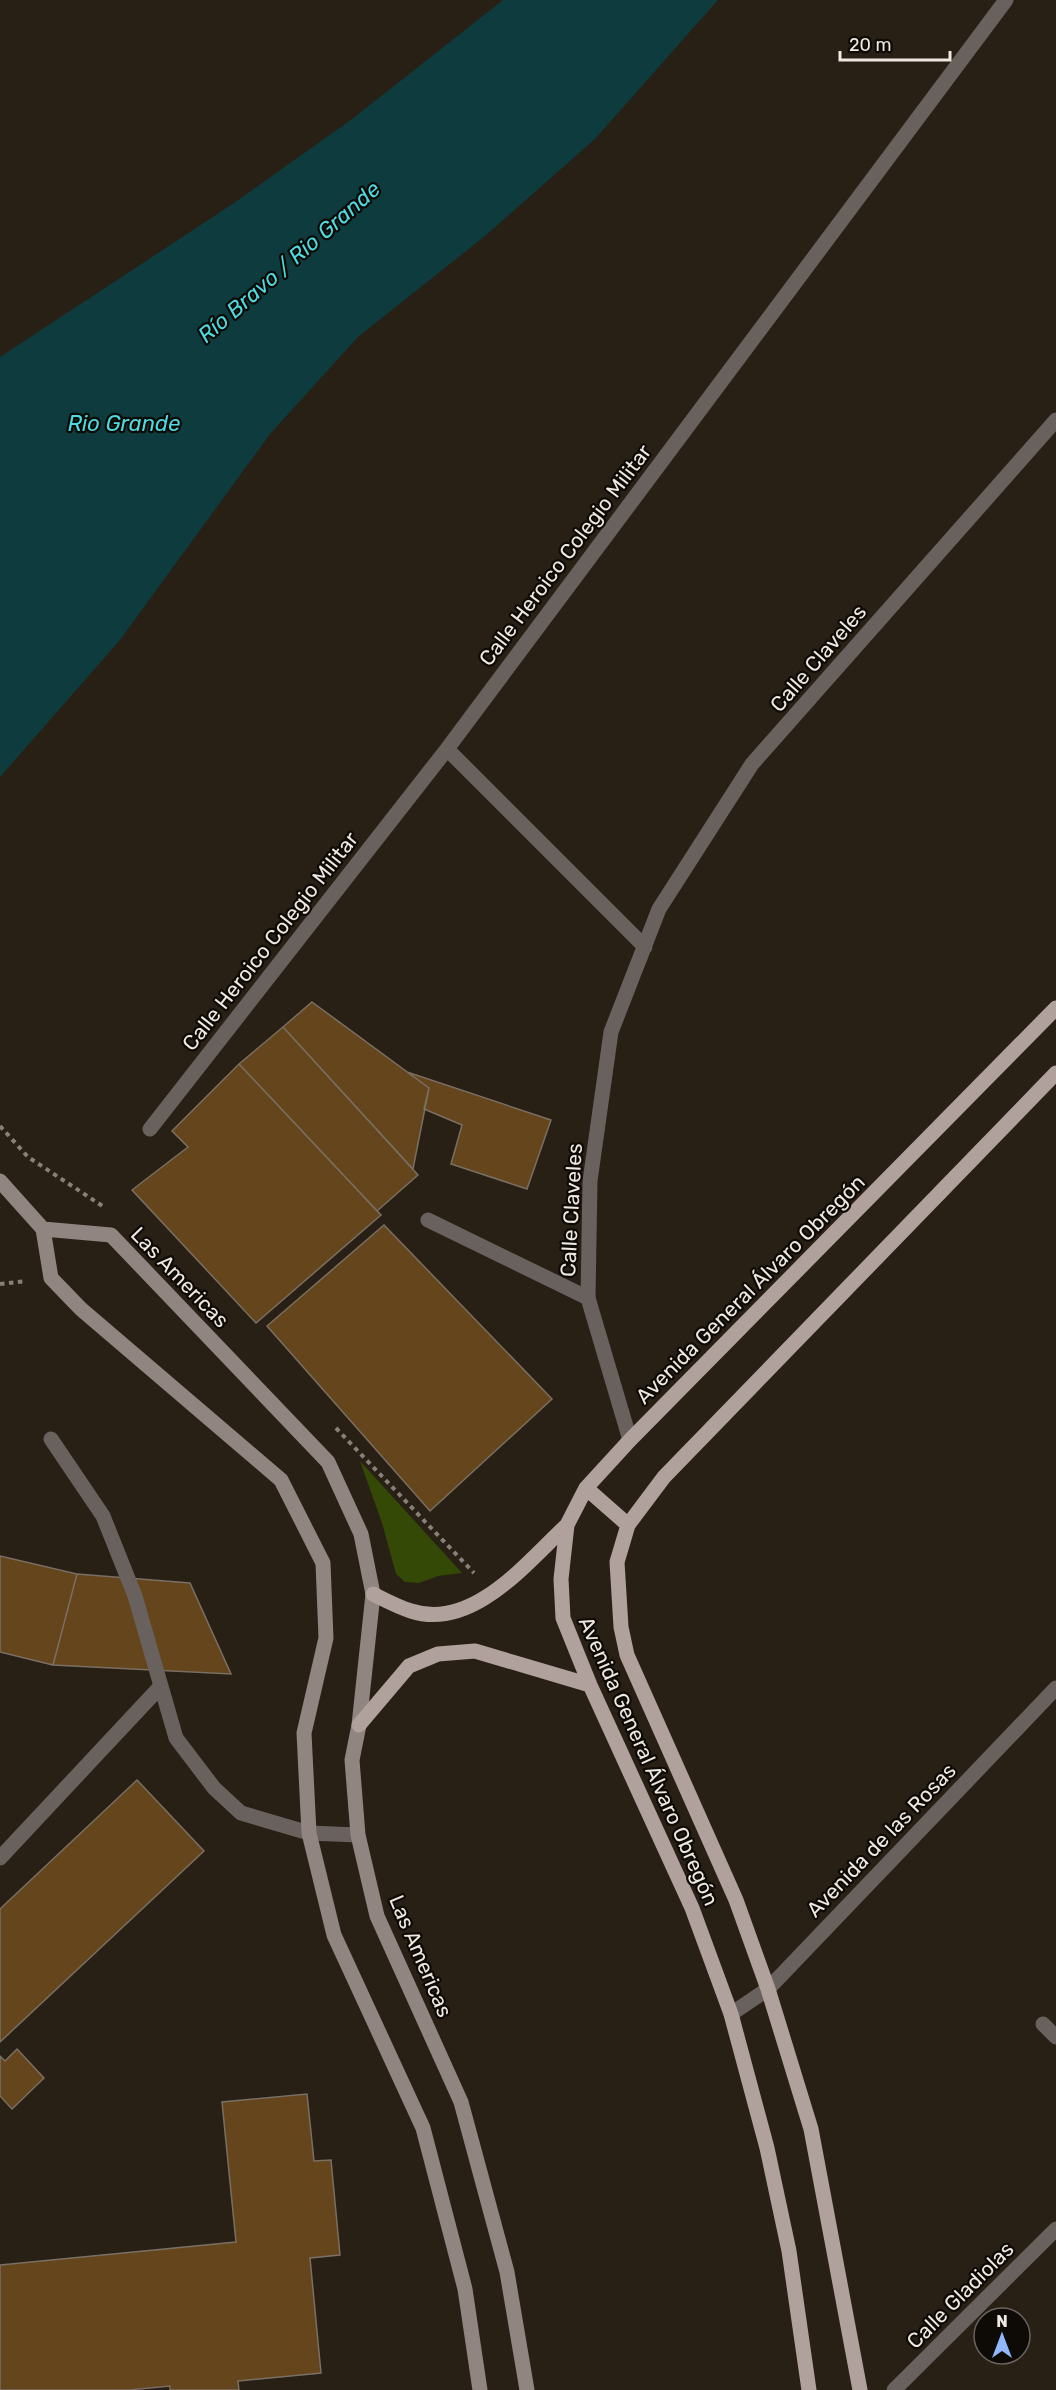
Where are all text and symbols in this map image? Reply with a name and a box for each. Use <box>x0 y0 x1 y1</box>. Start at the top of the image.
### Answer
scale bar <box>840 24 950 62</box>
text: 20 m <box>849 34 891 56</box>
water label: Río Bravo / Rio Grande <box>192 175 386 349</box>
water label: Rio Grande <box>68 410 180 437</box>
street label: Calle Heroico Colegio Militar <box>474 439 656 671</box>
street label: Calle Claveles <box>765 599 871 717</box>
street label: Calle Heroico Colegio Militar <box>177 827 363 1055</box>
street label: Calle Claveles <box>555 1143 587 1277</box>
street label: Avenida General Álvaro Obregón <box>630 1169 870 1409</box>
street label: Las Americas <box>126 1221 234 1333</box>
street label: Avenida General Álvaro Obregón <box>574 1613 724 1909</box>
street label: Avenida de las Rosas <box>801 1758 961 1922</box>
street label: Las Americas <box>384 1891 458 2021</box>
street label: Calle Gladiolas <box>901 2236 1019 2354</box>
north arrow <box>972 2306 1032 2366</box>
text: N <box>996 2312 1008 2331</box>

